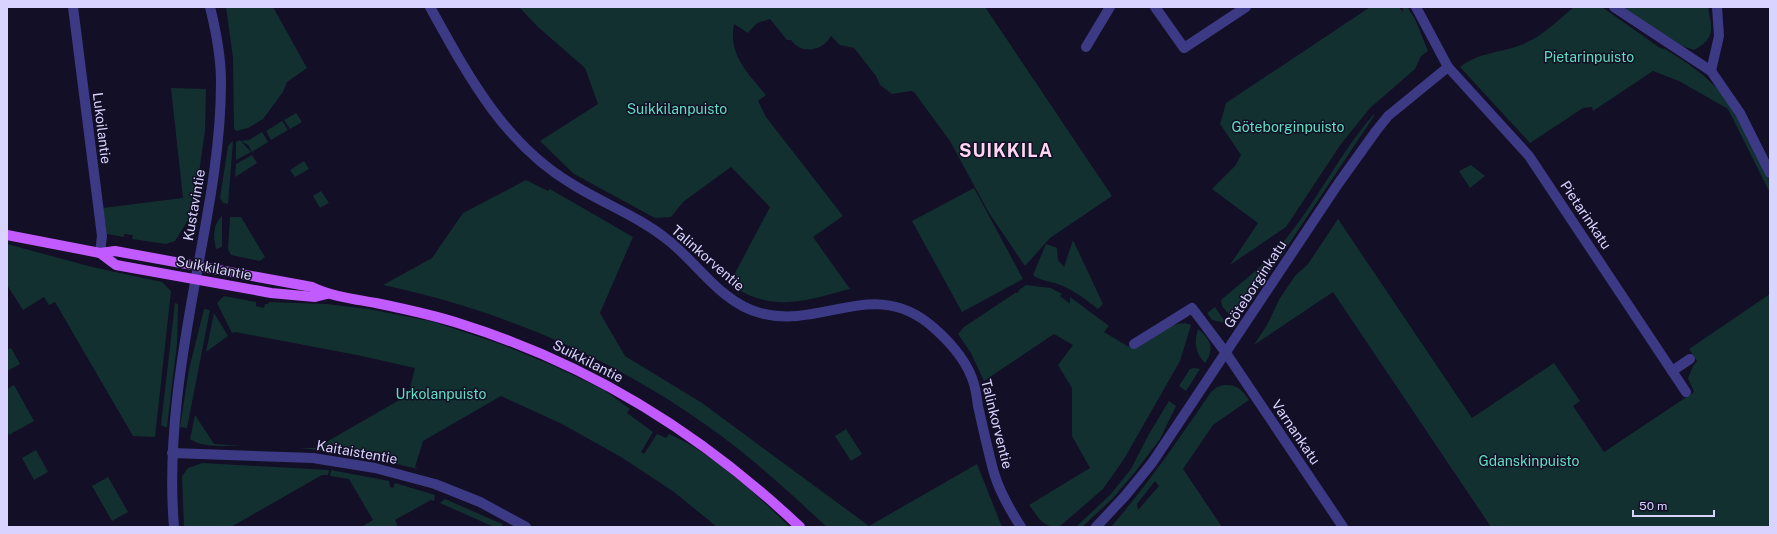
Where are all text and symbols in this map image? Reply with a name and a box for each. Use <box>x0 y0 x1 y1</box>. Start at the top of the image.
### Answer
park label: Pietarinpuisto <box>1544 49 1634 65</box>
street label: Lukoilantie <box>90 91 114 165</box>
park label: Suikkilanpuisto <box>627 101 727 117</box>
park label: Göteborginpuisto <box>1231 119 1345 135</box>
district label: SUIKKILA <box>959 140 1053 161</box>
street label: Kustavintie <box>180 168 208 242</box>
street label: Pietarinkatu <box>1557 178 1615 252</box>
street label: Talinkorventie <box>668 222 748 294</box>
street label: Göteborginkatu <box>1221 237 1289 331</box>
street label: Suikkilantie <box>175 253 253 283</box>
street label: Suikkilantie <box>550 336 626 386</box>
street label: Talinkorventie <box>978 378 1016 470</box>
park label: Urkolanpuisto <box>396 386 486 402</box>
street label: Varnankatu <box>1269 397 1323 467</box>
street label: Kaitaistentie <box>315 437 399 467</box>
park label: Gdanskinpuisto <box>1478 453 1580 469</box>
scale bar <box>1633 492 1714 518</box>
text: 50 m <box>1639 499 1667 513</box>

